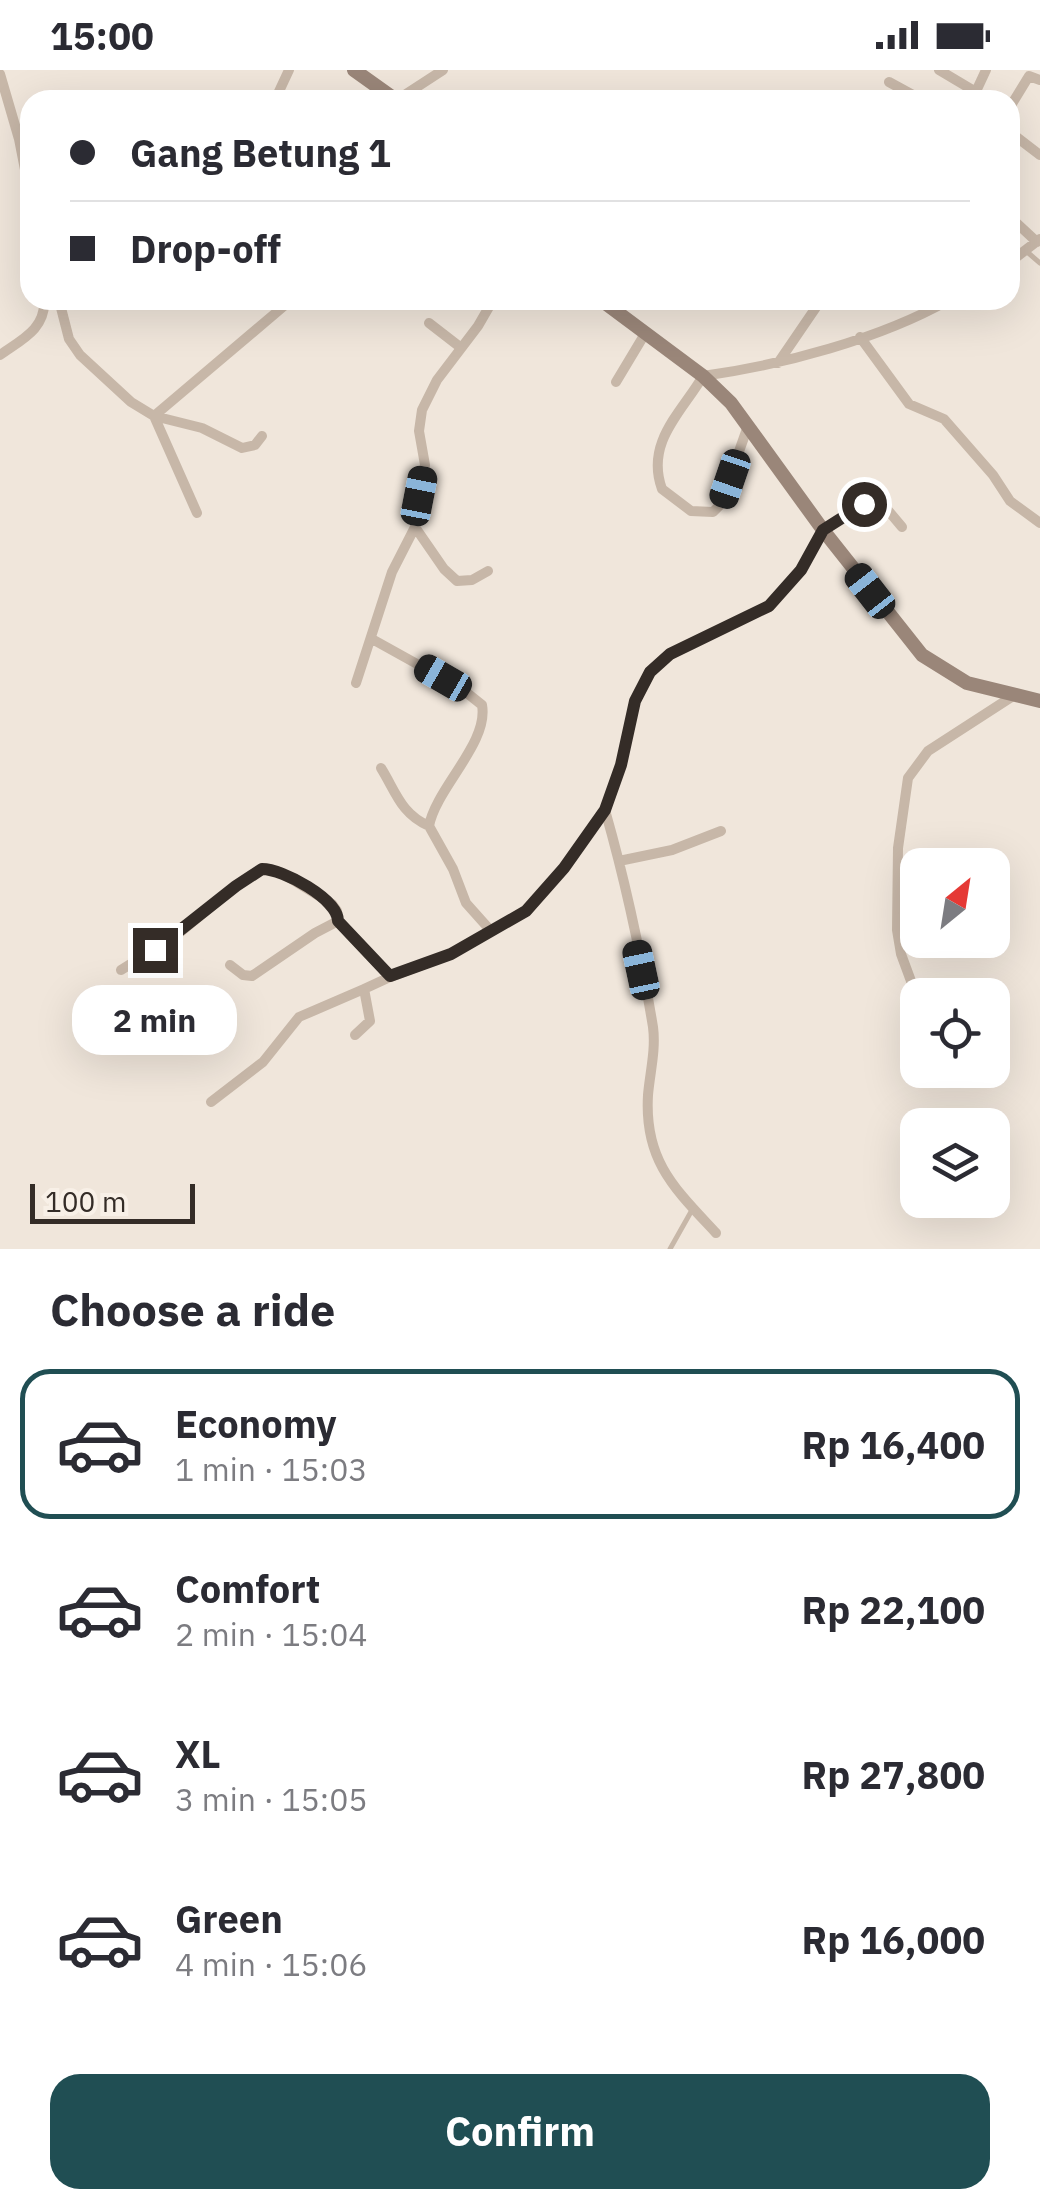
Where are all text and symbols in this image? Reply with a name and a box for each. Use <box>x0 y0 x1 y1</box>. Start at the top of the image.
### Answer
text: 15:00 <box>50 11 154 60</box>
text: Gang Betung 1 <box>130 128 391 177</box>
text: Drop-off <box>130 224 281 273</box>
car <box>706 446 754 512</box>
car <box>399 464 439 528</box>
route start <box>842 482 887 527</box>
car <box>840 558 900 624</box>
car <box>410 650 476 706</box>
north arrow <box>900 848 1010 958</box>
map controls <box>900 848 1010 1218</box>
route end <box>133 928 178 973</box>
car <box>620 938 662 1002</box>
button: locate <box>900 978 1010 1088</box>
callout: 2 min <box>72 985 238 1055</box>
text: 2 min <box>113 999 196 1041</box>
button: layers <box>900 1108 1010 1218</box>
scale bar <box>30 1179 195 1224</box>
text: 100 m <box>45 1183 126 1220</box>
text: Choose a ride <box>50 1280 335 1338</box>
icon: car <box>55 1399 145 1489</box>
text: Economy <box>175 1399 337 1448</box>
text: Rp 16,400 <box>802 1420 985 1469</box>
text: 1 min · 15:03 <box>175 1448 368 1490</box>
icon: car <box>55 1564 145 1654</box>
text: Comfort <box>175 1564 320 1613</box>
text: Rp 22,100 <box>802 1585 985 1634</box>
text: 2 min · 15:04 <box>175 1613 368 1655</box>
icon: car <box>55 1729 145 1819</box>
text: XL <box>175 1729 221 1778</box>
text: Rp 27,800 <box>802 1750 985 1799</box>
text: 3 min · 15:05 <box>175 1778 368 1820</box>
icon: car <box>55 1894 145 1984</box>
text: Green <box>175 1894 283 1943</box>
text: Rp 16,000 <box>802 1915 985 1964</box>
text: 4 min · 15:06 <box>175 1943 368 1985</box>
button: Confirm <box>50 2074 990 2189</box>

